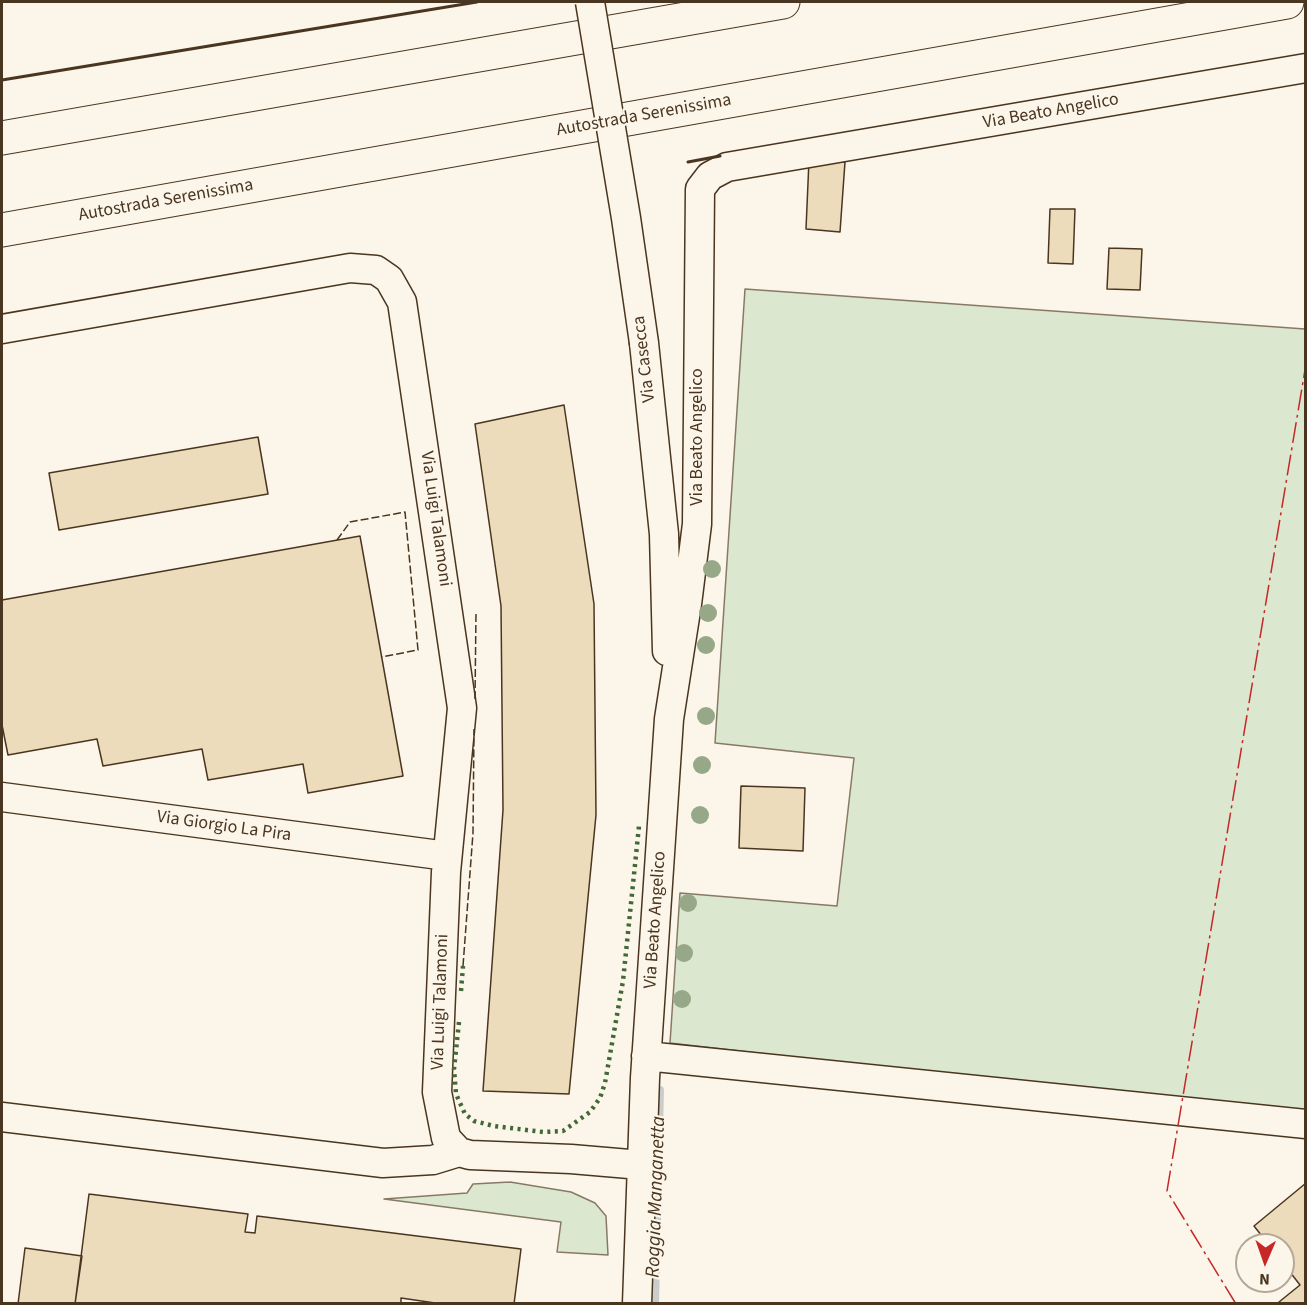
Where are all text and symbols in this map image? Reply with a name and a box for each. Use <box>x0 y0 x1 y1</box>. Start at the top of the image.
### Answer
street label: Via Beato Angelico <box>981 89 1121 135</box>
street label: Autostrada Serenissima <box>555 90 733 142</box>
street label: Autostrada Serenissima <box>77 175 255 227</box>
street label: Via Casecca <box>629 314 661 404</box>
street label: Via Beato Angelico <box>687 368 709 506</box>
street label: Via Luigi Talamoni <box>415 450 455 588</box>
street label: Via Giorgio La Pira <box>155 807 293 847</box>
street label: Via Beato Angelico <box>640 851 672 989</box>
street label: Via Luigi Talamoni <box>428 934 454 1070</box>
water label: Roggia Manganetta <box>642 1116 672 1278</box>
north arrow <box>1235 1233 1295 1293</box>
text: N <box>1259 1268 1270 1290</box>

